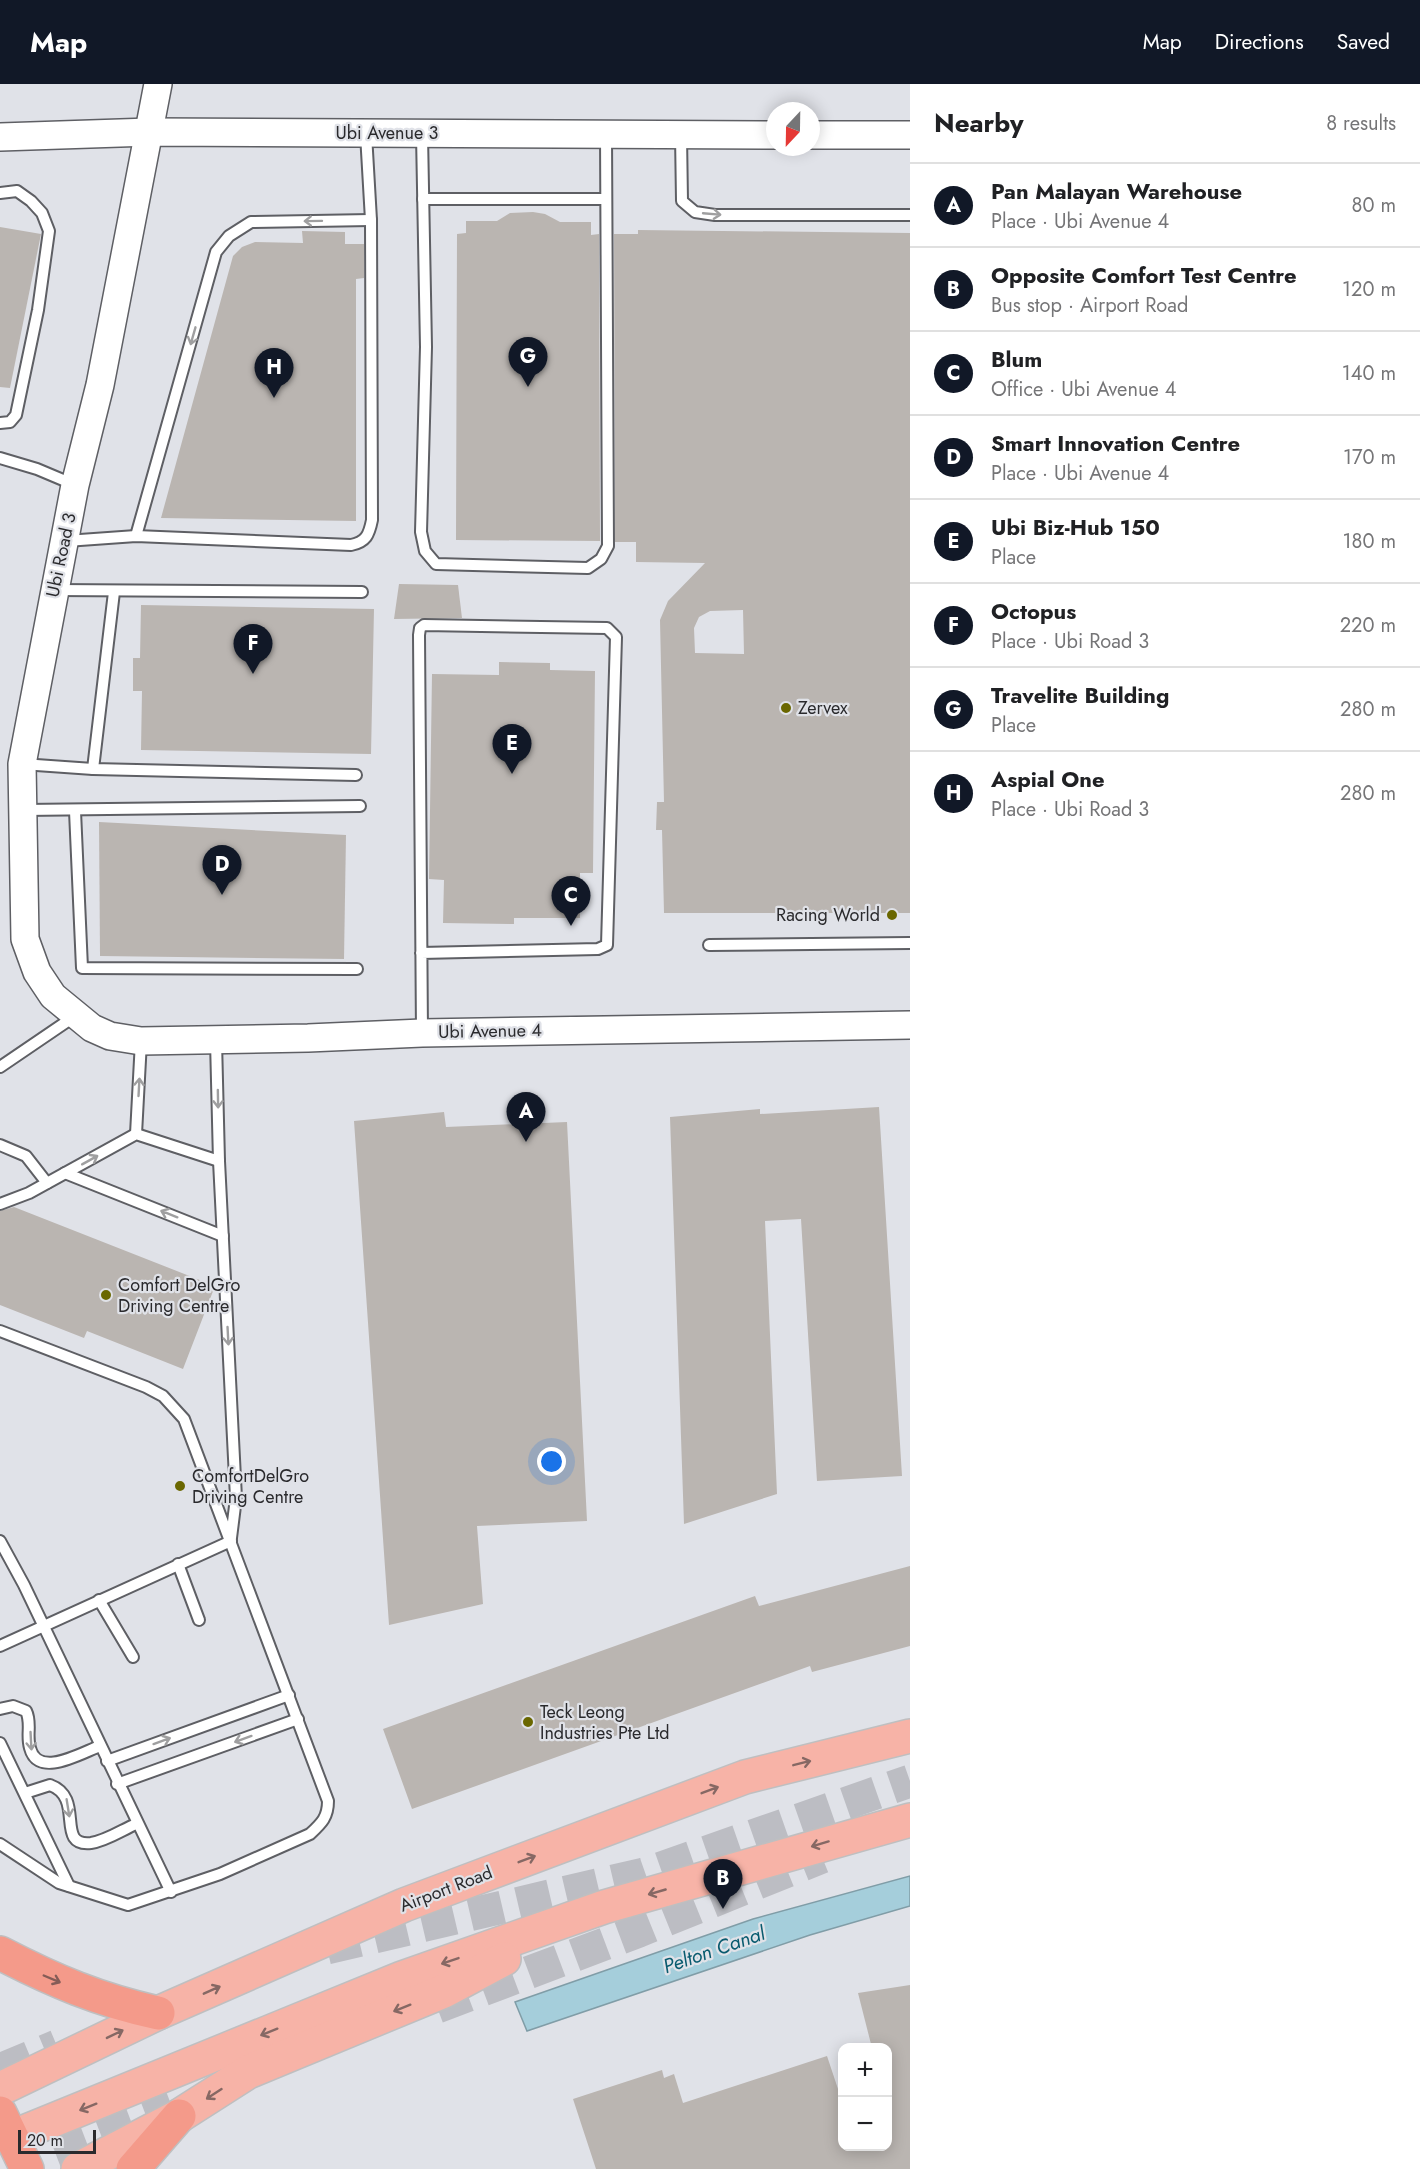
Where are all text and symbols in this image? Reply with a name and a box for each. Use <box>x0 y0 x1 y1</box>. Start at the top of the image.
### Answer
text: Map <box>30 22 87 63</box>
text: Map <box>1143 27 1182 57</box>
text: Directions <box>1215 27 1304 57</box>
text: Saved <box>1337 27 1390 57</box>
north arrow <box>766 102 820 156</box>
text: Nearby <box>934 104 1023 142</box>
text: 8 results <box>1326 109 1396 138</box>
street label: Ubi Avenue 3 <box>336 120 439 146</box>
text: Pan Malayan Warehouse <box>991 175 1242 207</box>
text: A <box>946 191 961 220</box>
text: 80 m <box>1351 191 1396 220</box>
text: Place · Ubi Avenue 4 <box>991 207 1169 236</box>
one-way arrow <box>702 209 722 220</box>
one-way arrow <box>303 215 323 227</box>
text: Opposite Comfort Test Centre <box>991 259 1297 291</box>
text: B <box>947 275 960 304</box>
text: 120 m <box>1342 275 1396 304</box>
text: Bus stop · Airport Road <box>991 291 1188 320</box>
one-way arrow <box>187 326 198 345</box>
pin: G <box>508 338 548 387</box>
text: Blum <box>991 343 1042 375</box>
pin: H <box>254 348 294 398</box>
text: C <box>946 359 961 388</box>
text: 140 m <box>1342 359 1396 388</box>
text: Office · Ubi Avenue 4 <box>991 375 1176 404</box>
text: Smart Innovation Centre <box>991 427 1240 459</box>
text: D <box>946 443 961 472</box>
text: 170 m <box>1343 443 1396 472</box>
text: Place · Ubi Avenue 4 <box>991 459 1169 488</box>
street label: Ubi Road 3 <box>39 510 83 600</box>
text: Ubi Biz-Hub 150 <box>991 511 1160 543</box>
text: E <box>947 527 960 556</box>
text: 180 m <box>1342 527 1396 556</box>
text: Place <box>991 543 1036 572</box>
text: Octopus <box>991 595 1076 627</box>
text: F <box>948 611 959 640</box>
text: 220 m <box>1340 611 1396 640</box>
pin: F <box>234 624 272 674</box>
text: Place · Ubi Road 3 <box>991 627 1149 656</box>
text: Travelite Building <box>991 679 1169 711</box>
place label: Zervex <box>798 695 848 721</box>
text: G <box>945 695 962 724</box>
text: 280 m <box>1340 695 1396 724</box>
marker: Zervex <box>779 701 793 715</box>
text: Place <box>991 711 1036 740</box>
pin: E <box>492 724 532 774</box>
text: Aspial One <box>991 763 1105 795</box>
text: H <box>946 779 961 808</box>
text: 280 m <box>1340 779 1396 808</box>
text: Place · Ubi Road 3 <box>991 795 1149 824</box>
pin: D <box>202 846 242 895</box>
pin: C <box>552 876 590 926</box>
place label: Racing World <box>776 902 880 928</box>
marker: Racing World <box>885 908 899 922</box>
street label: Ubi Avenue 4 <box>438 1017 542 1045</box>
one-way arrow <box>133 1078 144 1098</box>
one-way arrow <box>212 1089 223 1109</box>
pin: A <box>506 1092 546 1142</box>
one-way arrow <box>81 1154 98 1166</box>
one-way arrow <box>160 1208 178 1219</box>
place label: Comfort DelGro Driving Centre <box>118 1272 241 1319</box>
marker: Comfort DelGro Driving Centre <box>99 1288 113 1302</box>
one-way arrow <box>223 1326 234 1346</box>
your location <box>537 1447 566 1476</box>
place label: ComfortDelGro Driving Centre <box>192 1463 309 1510</box>
marker: ComfortDelGro Driving Centre <box>173 1479 187 1493</box>
place label: Teck Leong Industries Pte Ltd <box>540 1699 669 1746</box>
marker: Teck Leong Industries Pte Ltd <box>521 1715 535 1729</box>
one-way arrow <box>25 1731 36 1750</box>
one-way arrow <box>234 1734 253 1745</box>
one-way arrow <box>152 1735 170 1746</box>
one-way arrow <box>792 1757 811 1769</box>
one-way arrow <box>700 1784 719 1795</box>
one-way arrow <box>63 1797 74 1817</box>
one-way arrow <box>811 1839 830 1850</box>
one-way arrow <box>518 1852 536 1863</box>
street label: Airport Road <box>396 1859 496 1919</box>
pin: B <box>704 1860 742 1909</box>
one-way arrow <box>648 1887 667 1898</box>
water label: Pelton Canal <box>659 1919 770 1981</box>
one-way arrow <box>441 1956 460 1967</box>
one-way arrow <box>43 1974 61 1985</box>
one-way arrow <box>202 1984 220 1995</box>
one-way arrow <box>393 2003 412 2014</box>
one-way arrow <box>260 2027 278 2038</box>
one-way arrow <box>106 2028 124 2039</box>
map controls <box>838 2043 892 2151</box>
button: + <box>838 2043 892 2097</box>
one-way arrow <box>206 2089 223 2101</box>
button: − <box>838 2097 892 2151</box>
one-way arrow <box>80 2102 98 2113</box>
scale bar <box>18 2127 96 2154</box>
text: 20 m <box>27 2129 63 2152</box>

